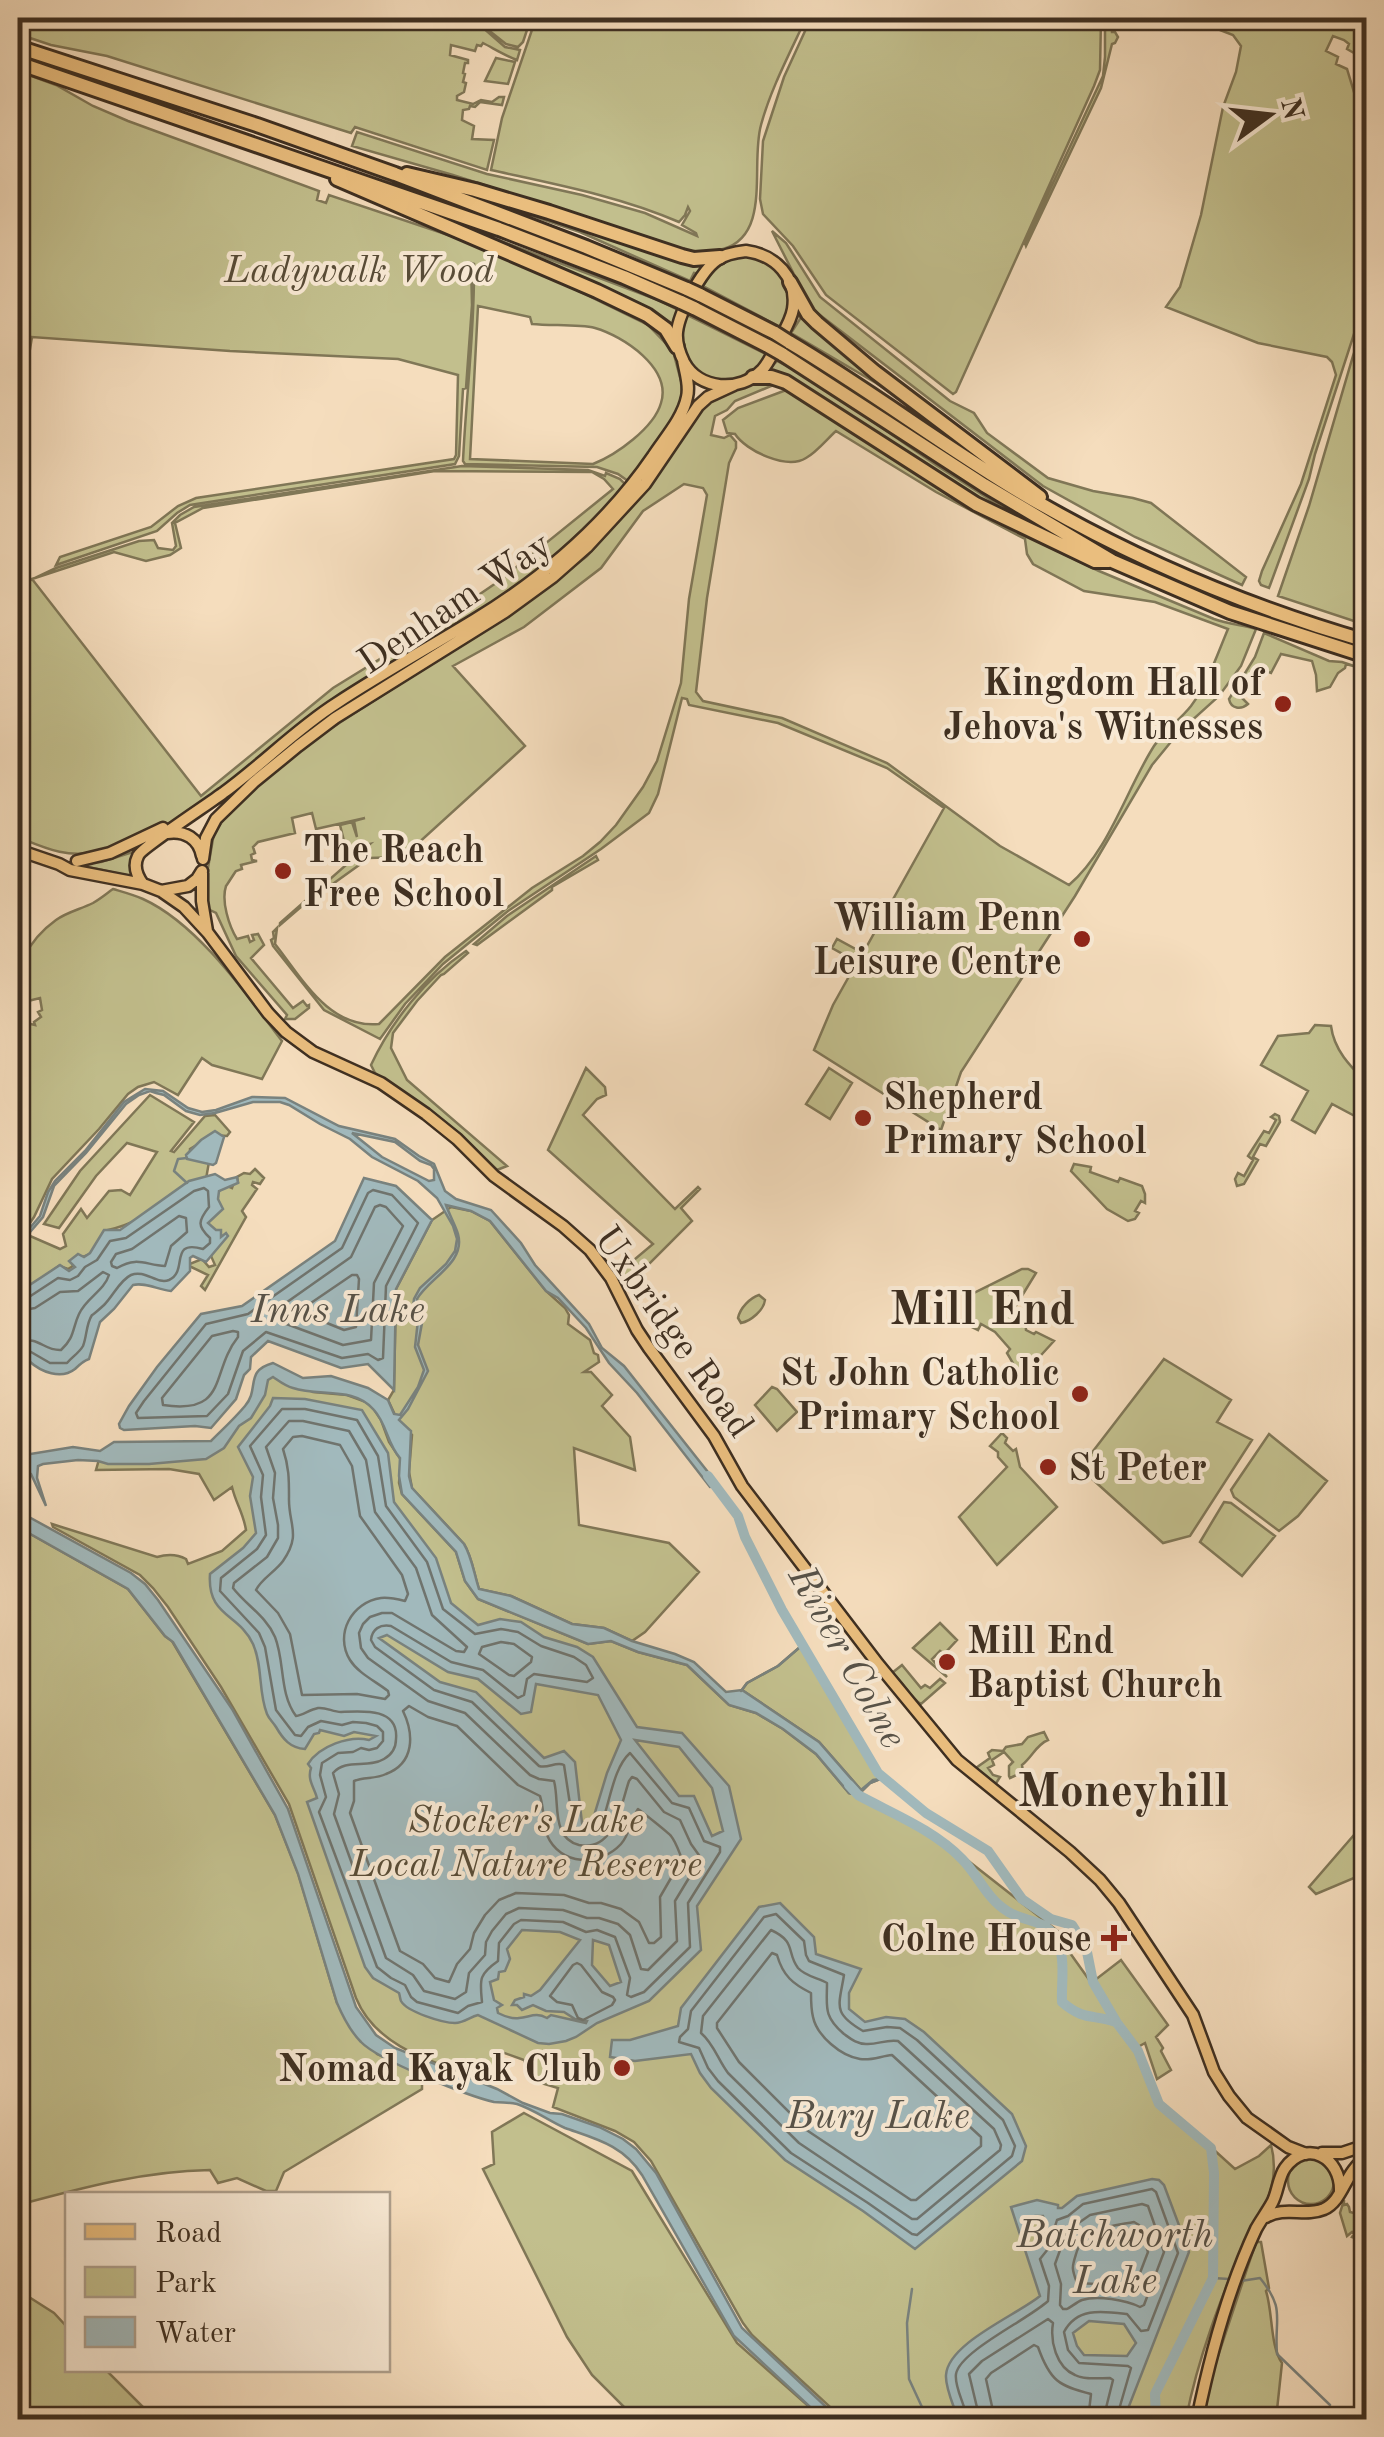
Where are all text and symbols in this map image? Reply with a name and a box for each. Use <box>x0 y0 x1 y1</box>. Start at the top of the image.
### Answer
north arrow <box>1219 65 1319 165</box>
text: N <box>1274 95 1307 124</box>
park label: Ladywalk Wood <box>223 253 495 291</box>
street label: Denham Way <box>352 526 559 683</box>
place label: Kingdom Hall of Jehova's Witnesses <box>943 666 1266 748</box>
marker: Kingdom Hall of Jehova's Witnesses <box>1272 693 1294 715</box>
place label: The Reach Free School <box>303 833 504 915</box>
marker: The Reach Free School <box>272 860 294 882</box>
place label: William Penn Leisure Centre <box>813 901 1062 983</box>
marker: William Penn Leisure Centre <box>1071 928 1093 950</box>
place label: Shepherd Primary School <box>883 1080 1147 1162</box>
marker: Shepherd Primary School <box>852 1107 874 1129</box>
street label: Uxbridge Road <box>586 1220 759 1445</box>
district label: Mill End <box>889 1287 1075 1335</box>
water label: Inns Lake <box>250 1292 425 1332</box>
place label: St John Catholic Primary School <box>780 1356 1060 1438</box>
marker: St John Catholic Primary School <box>1069 1383 1091 1405</box>
place label: St Peter <box>1068 1451 1207 1489</box>
marker: St Peter <box>1037 1456 1059 1478</box>
water label: River Colne <box>779 1559 912 1756</box>
place label: Mill End Baptist Church <box>967 1624 1223 1706</box>
marker: Mill End Baptist Church <box>936 1651 958 1673</box>
district label: Moneyhill <box>1017 1769 1229 1817</box>
park label: Stocker's Lake Local Nature Reserve <box>349 1803 702 1885</box>
place label: Colne House <box>881 1922 1092 1960</box>
marker: Colne House <box>1101 1925 1127 1951</box>
place label: Nomad Kayak Club <box>278 2052 602 2090</box>
marker: Nomad Kayak Club <box>611 2057 633 2079</box>
water label: Bury Lake <box>785 2098 970 2138</box>
legend <box>65 2192 390 2372</box>
water label: Batchworth Lake <box>1016 2217 1213 2303</box>
text: Road <box>155 2219 222 2249</box>
text: Park <box>155 2269 217 2299</box>
text: Water <box>155 2319 236 2349</box>

